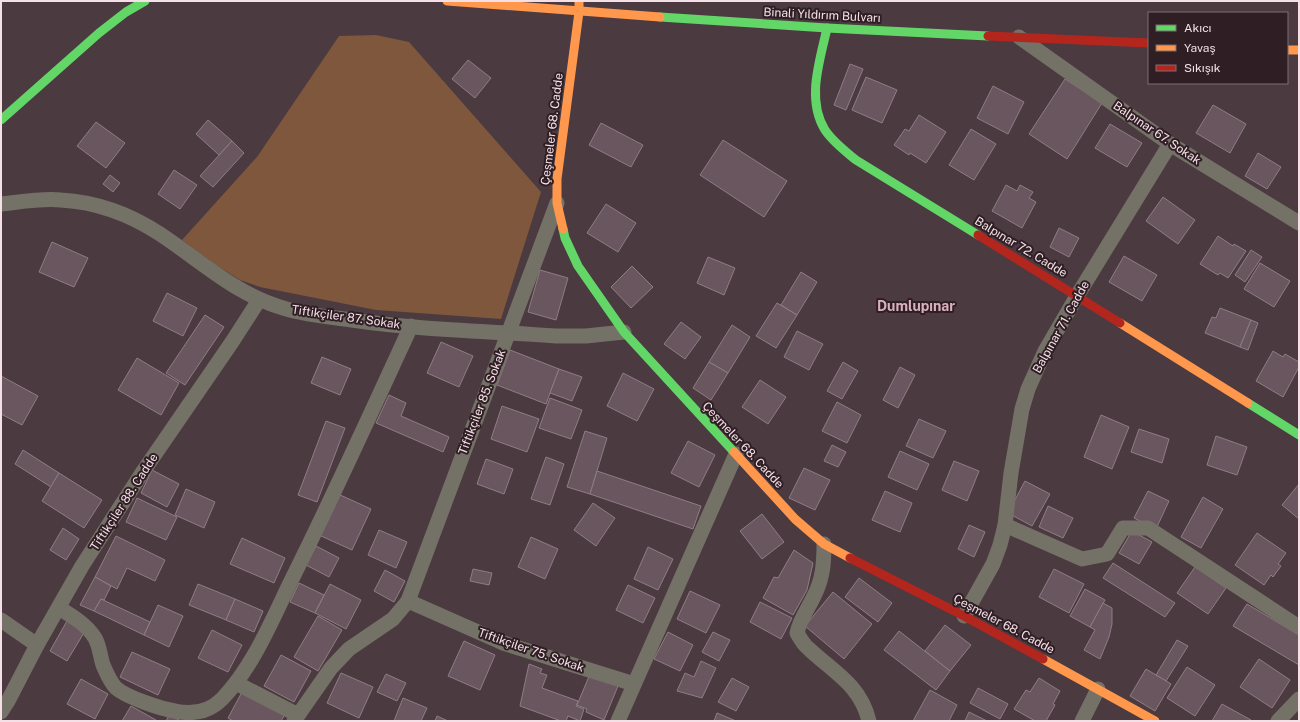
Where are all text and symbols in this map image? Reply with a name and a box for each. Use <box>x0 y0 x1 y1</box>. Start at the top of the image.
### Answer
street label: Binali Yıldırım Bulvarı <box>763 5 881 25</box>
legend <box>1148 12 1288 84</box>
text: Akıcı <box>1184 21 1212 35</box>
text: Yavaş <box>1184 41 1216 55</box>
text: Sıkışık <box>1184 61 1221 75</box>
street label: Çeşmeler 68. Cadde <box>538 72 566 186</box>
street label: Balpınar 67. Sokak <box>1110 98 1204 168</box>
street label: Balpınar 72. Cadde <box>972 214 1070 280</box>
street label: Balpınar 71. Cadde <box>1030 278 1092 376</box>
district label: Dumlupınar <box>877 298 955 314</box>
street label: Tiftikçiler 87. Sokak <box>291 302 401 332</box>
street label: Tiftikçiler 85. Sokak <box>455 347 509 457</box>
street label: Çeşmeler 68. Cadde <box>699 399 787 491</box>
street label: Tiftikçiler 88. Cadde <box>87 451 161 553</box>
street label: Çeşmeler 68. Cadde <box>951 591 1057 657</box>
street label: Tiftikçiler 75. Sokak <box>476 625 586 675</box>

